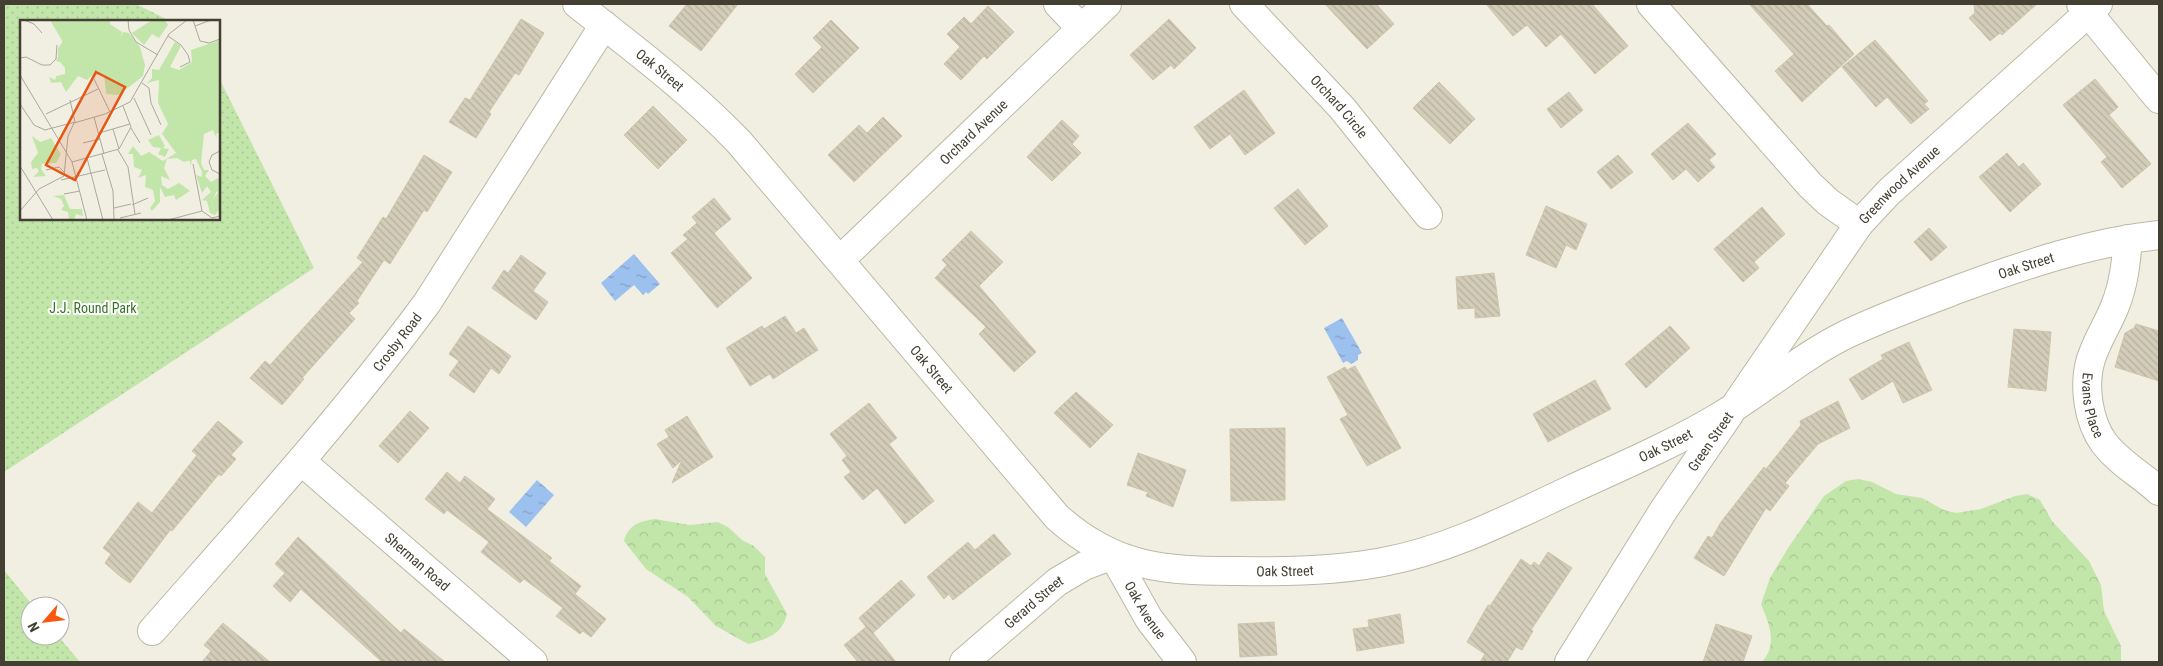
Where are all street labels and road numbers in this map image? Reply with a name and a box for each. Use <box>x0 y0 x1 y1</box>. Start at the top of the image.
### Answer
street label: Oak Street <box>633 46 687 94</box>
street label: Orchard Circle <box>1307 72 1371 142</box>
street label: Orchard Avenue <box>937 96 1011 168</box>
street label: Greenwood Avenue <box>1855 142 1943 227</box>
street label: Oak Street <box>1996 249 2056 282</box>
street label: Crosby Road <box>370 310 425 375</box>
street label: Oak Street <box>907 342 956 396</box>
street label: Evans Place <box>2079 372 2107 441</box>
street label: Green Street <box>1685 409 1736 474</box>
street label: Oak Street <box>1636 425 1695 465</box>
street label: Sherman Road <box>382 530 453 594</box>
street label: Oak Street <box>1256 562 1314 579</box>
street label: Gerard Street <box>1001 572 1066 632</box>
street label: Oak Avenue <box>1121 578 1170 642</box>

